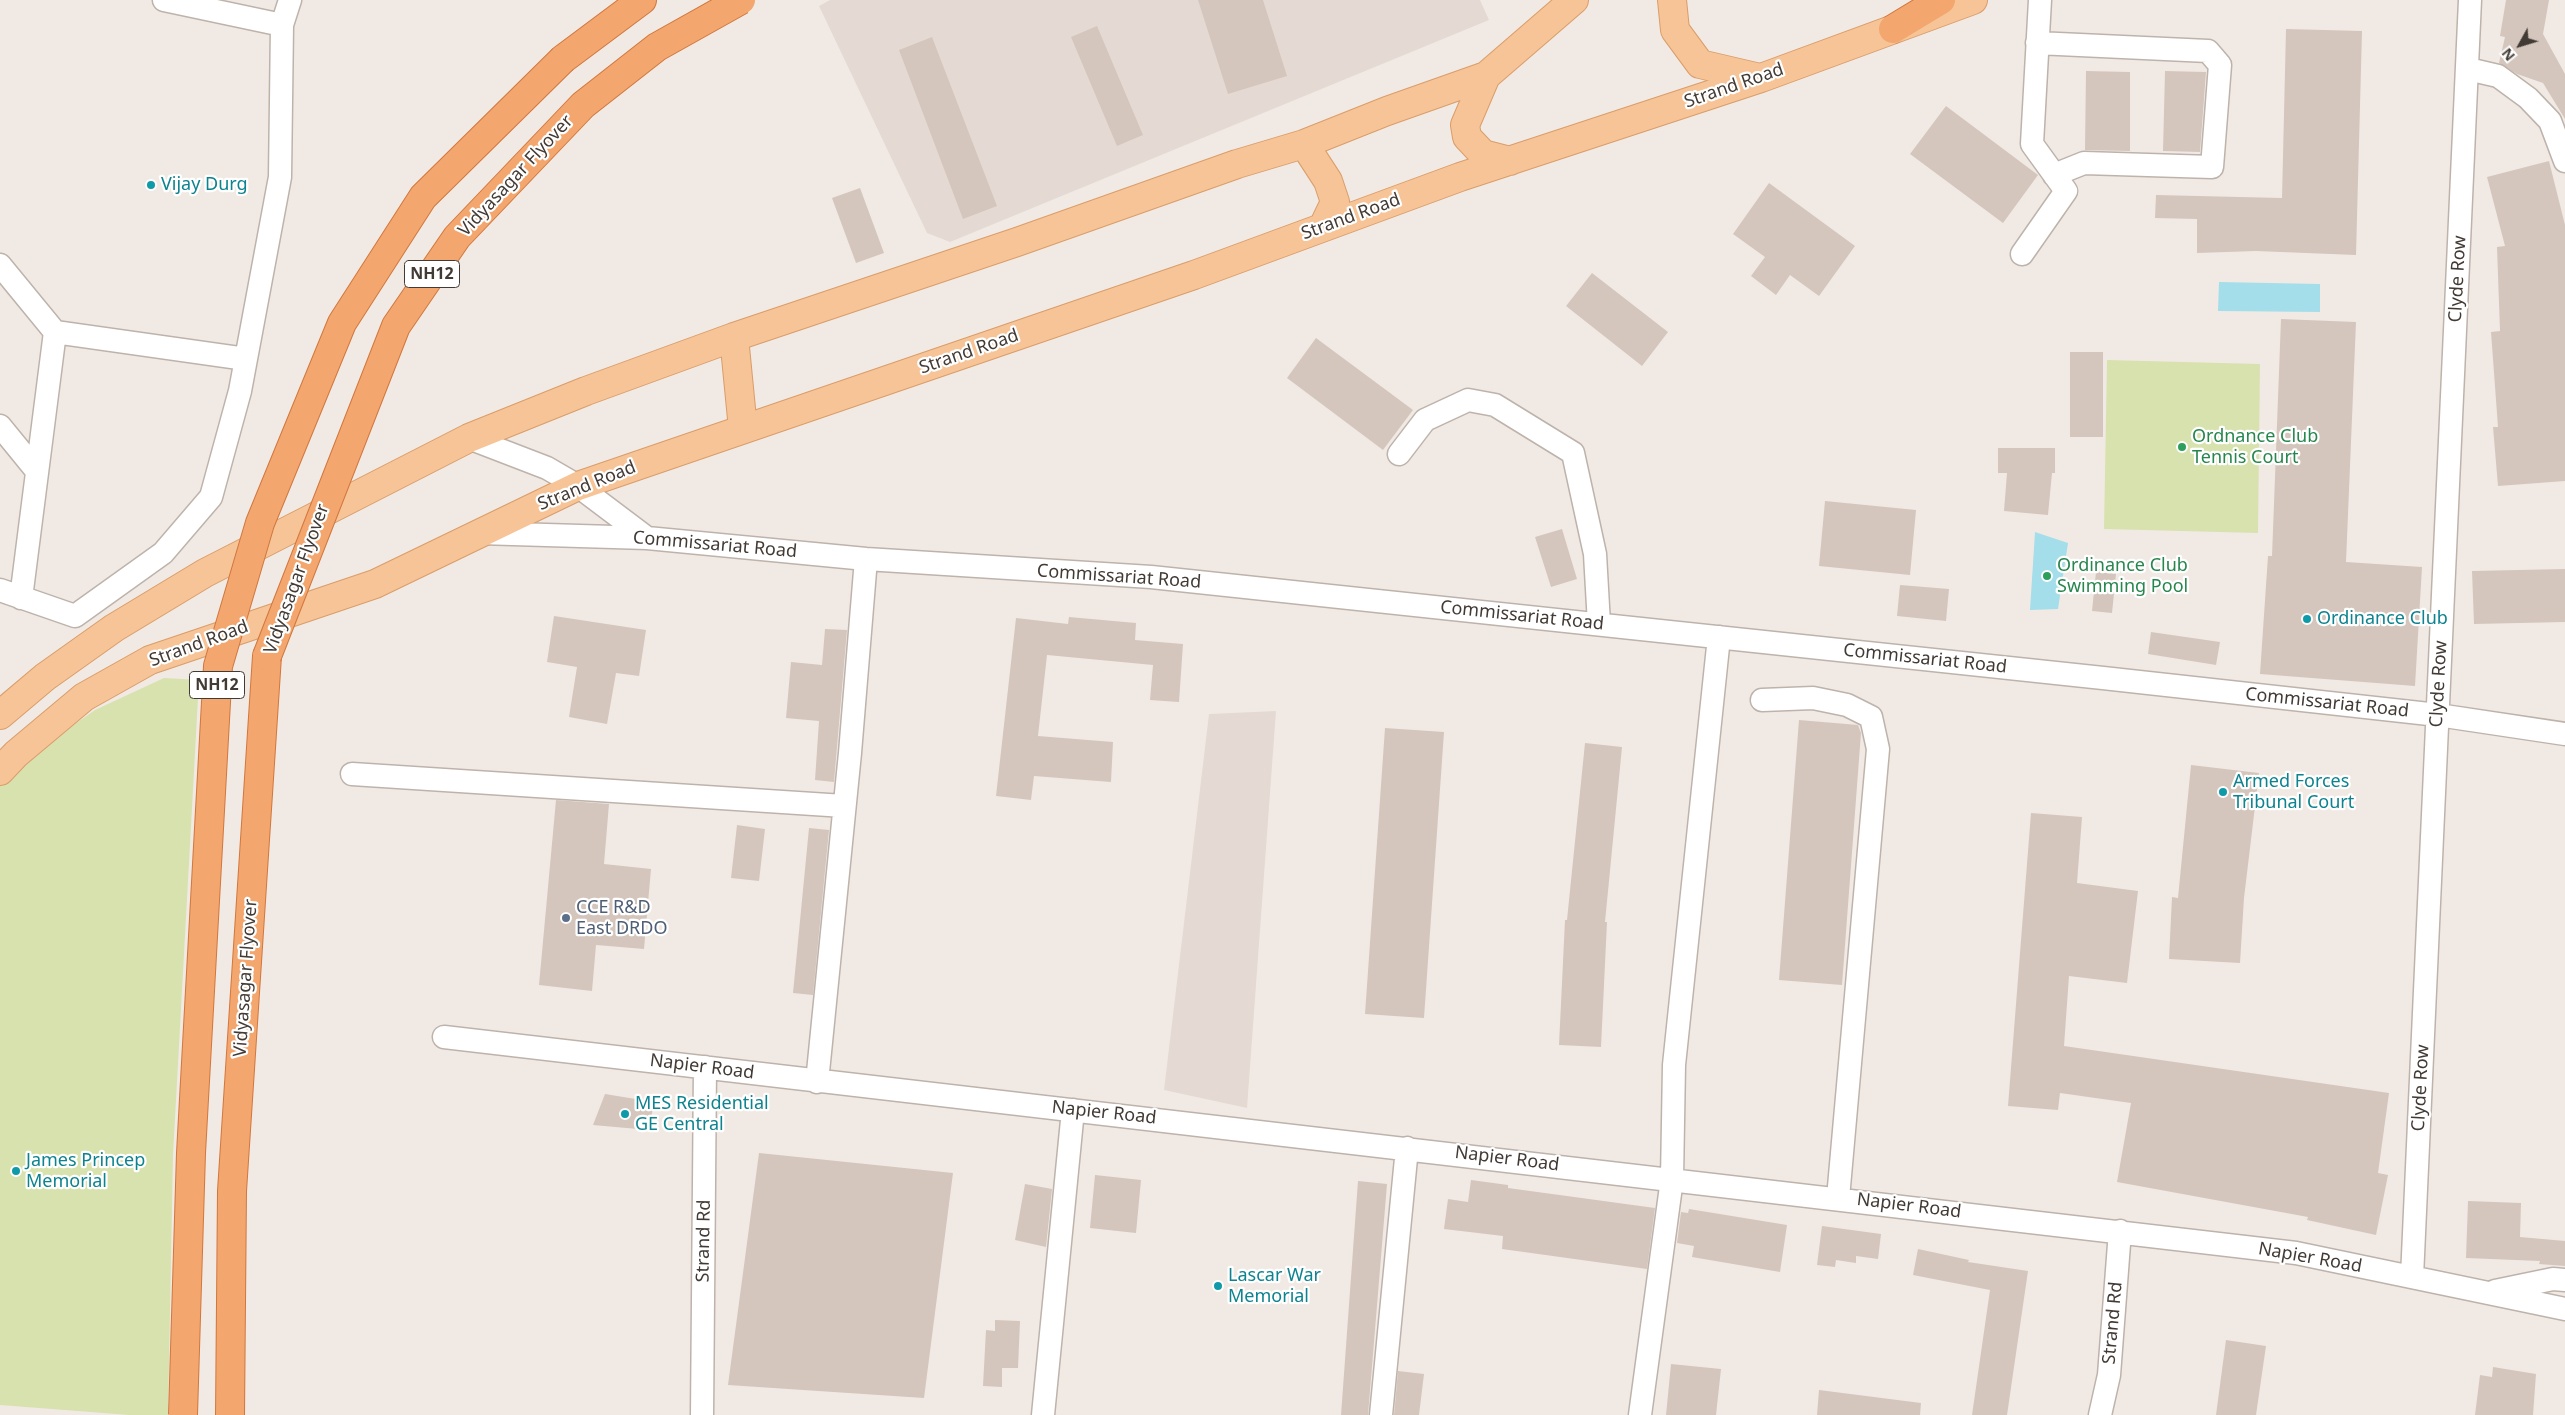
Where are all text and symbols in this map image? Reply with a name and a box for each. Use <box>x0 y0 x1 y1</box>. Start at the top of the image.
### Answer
north arrow <box>2495 20 2545 70</box>
text: N <box>2497 44 2519 65</box>
street label: Strand Road <box>1681 59 1787 113</box>
street label: Vidyasagar Flyover <box>454 111 578 241</box>
place label: Vijay Durg <box>161 174 248 196</box>
marker: Vijay Durg <box>145 179 157 191</box>
street label: Strand Road <box>1299 189 1403 245</box>
street label: Clyde Row <box>2445 235 2471 323</box>
road number: NH12 <box>404 260 460 288</box>
street label: Strand Road <box>916 325 1022 379</box>
place label: Ordnance Club Tennis Court <box>2192 426 2318 468</box>
marker: Ordnance Club Tennis Court <box>2176 441 2188 453</box>
street label: Strand Road <box>535 457 639 515</box>
street label: Vidyasagar Flyover <box>260 501 334 657</box>
street label: Commissariat Road <box>632 527 798 563</box>
place label: Ordinance Club Swimming Pool <box>2057 555 2188 598</box>
street label: Commissariat Road <box>1036 560 1202 594</box>
marker: Ordinance Club Swimming Pool <box>2041 570 2053 582</box>
street label: Commissariat Road <box>1439 597 1605 635</box>
place label: Ordinance Club <box>2317 608 2448 630</box>
marker: Ordinance Club <box>2301 613 2313 625</box>
street label: Strand Road <box>147 616 251 672</box>
street label: Commissariat Road <box>1842 640 2008 678</box>
street label: Clyde Row <box>2426 640 2452 728</box>
road number: NH12 <box>190 672 244 698</box>
street label: Commissariat Road <box>2244 684 2410 722</box>
place label: Armed Forces Tribunal Court <box>2233 771 2354 814</box>
marker: Armed Forces Tribunal Court <box>2217 786 2229 798</box>
place label: CCE R&D East DRDO <box>576 897 667 940</box>
street label: Vidyasagar Flyover <box>230 898 262 1058</box>
marker: CCE R&D East DRDO <box>560 912 572 924</box>
street label: Clyde Row <box>2408 1044 2434 1132</box>
street label: Napier Road <box>649 1050 755 1084</box>
place label: MES Residential GE Central <box>635 1093 769 1136</box>
street label: Napier Road <box>1051 1097 1157 1129</box>
marker: MES Residential GE Central <box>619 1108 631 1120</box>
street label: Napier Road <box>1454 1142 1560 1176</box>
place label: James Princep Memorial <box>26 1150 145 1192</box>
marker: James Princep Memorial <box>10 1165 22 1177</box>
street label: Napier Road <box>1856 1189 1962 1223</box>
street label: Strand Rd <box>692 1199 716 1283</box>
street label: Napier Road <box>2256 1238 2364 1278</box>
place label: Lascar War Memorial <box>1228 1265 1321 1308</box>
marker: Lascar War Memorial <box>1212 1280 1224 1292</box>
street label: Strand Rd <box>2099 1281 2127 1365</box>

